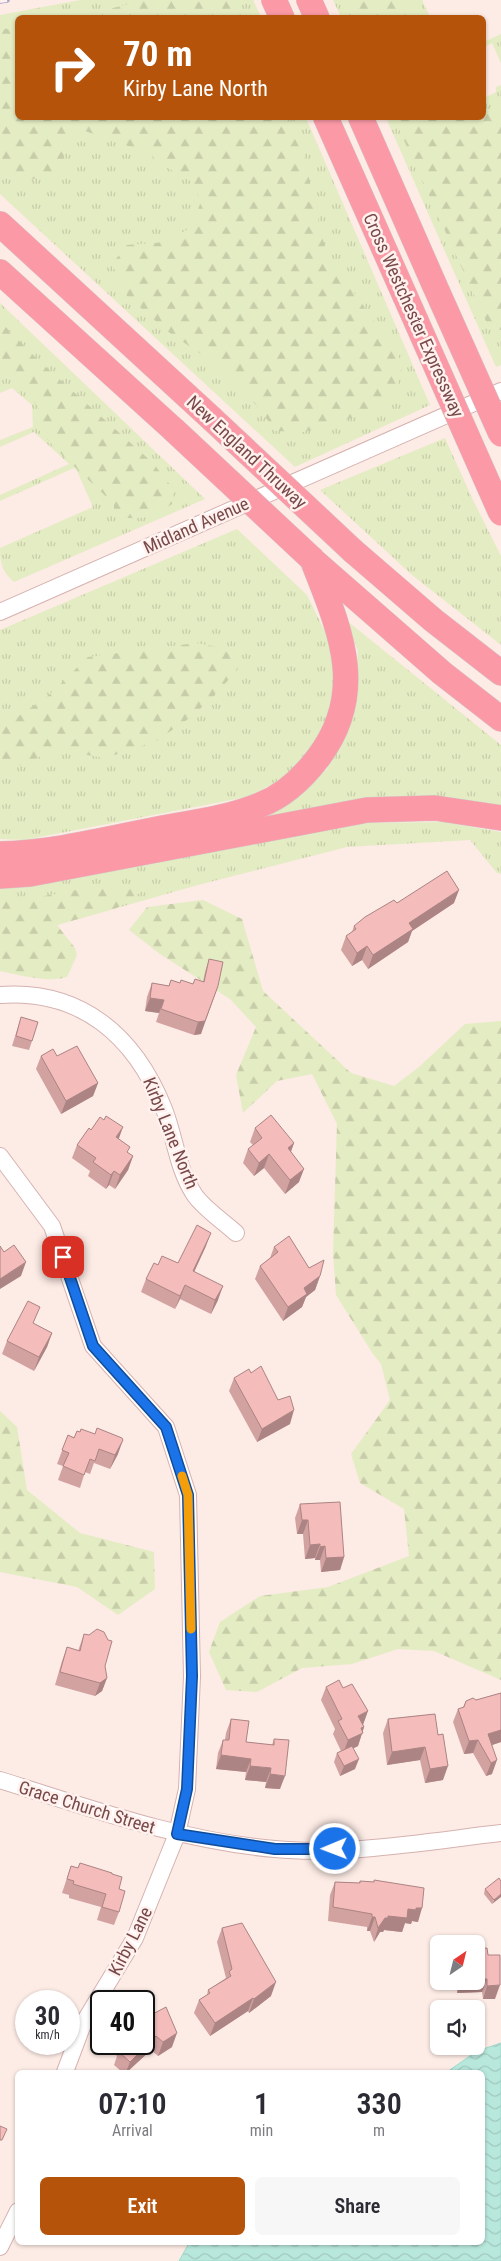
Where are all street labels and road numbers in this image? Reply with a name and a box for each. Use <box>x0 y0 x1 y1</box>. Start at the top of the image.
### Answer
street label: Cross Westchester Expressway <box>359 210 469 421</box>
street label: New England Thruway <box>183 391 312 513</box>
street label: Midland Avenue <box>140 492 252 558</box>
street label: Kirby Lane North <box>139 1074 203 1192</box>
street label: Grace Church Street <box>16 1776 158 1838</box>
street label: Kirby Lane <box>104 1903 156 1979</box>

